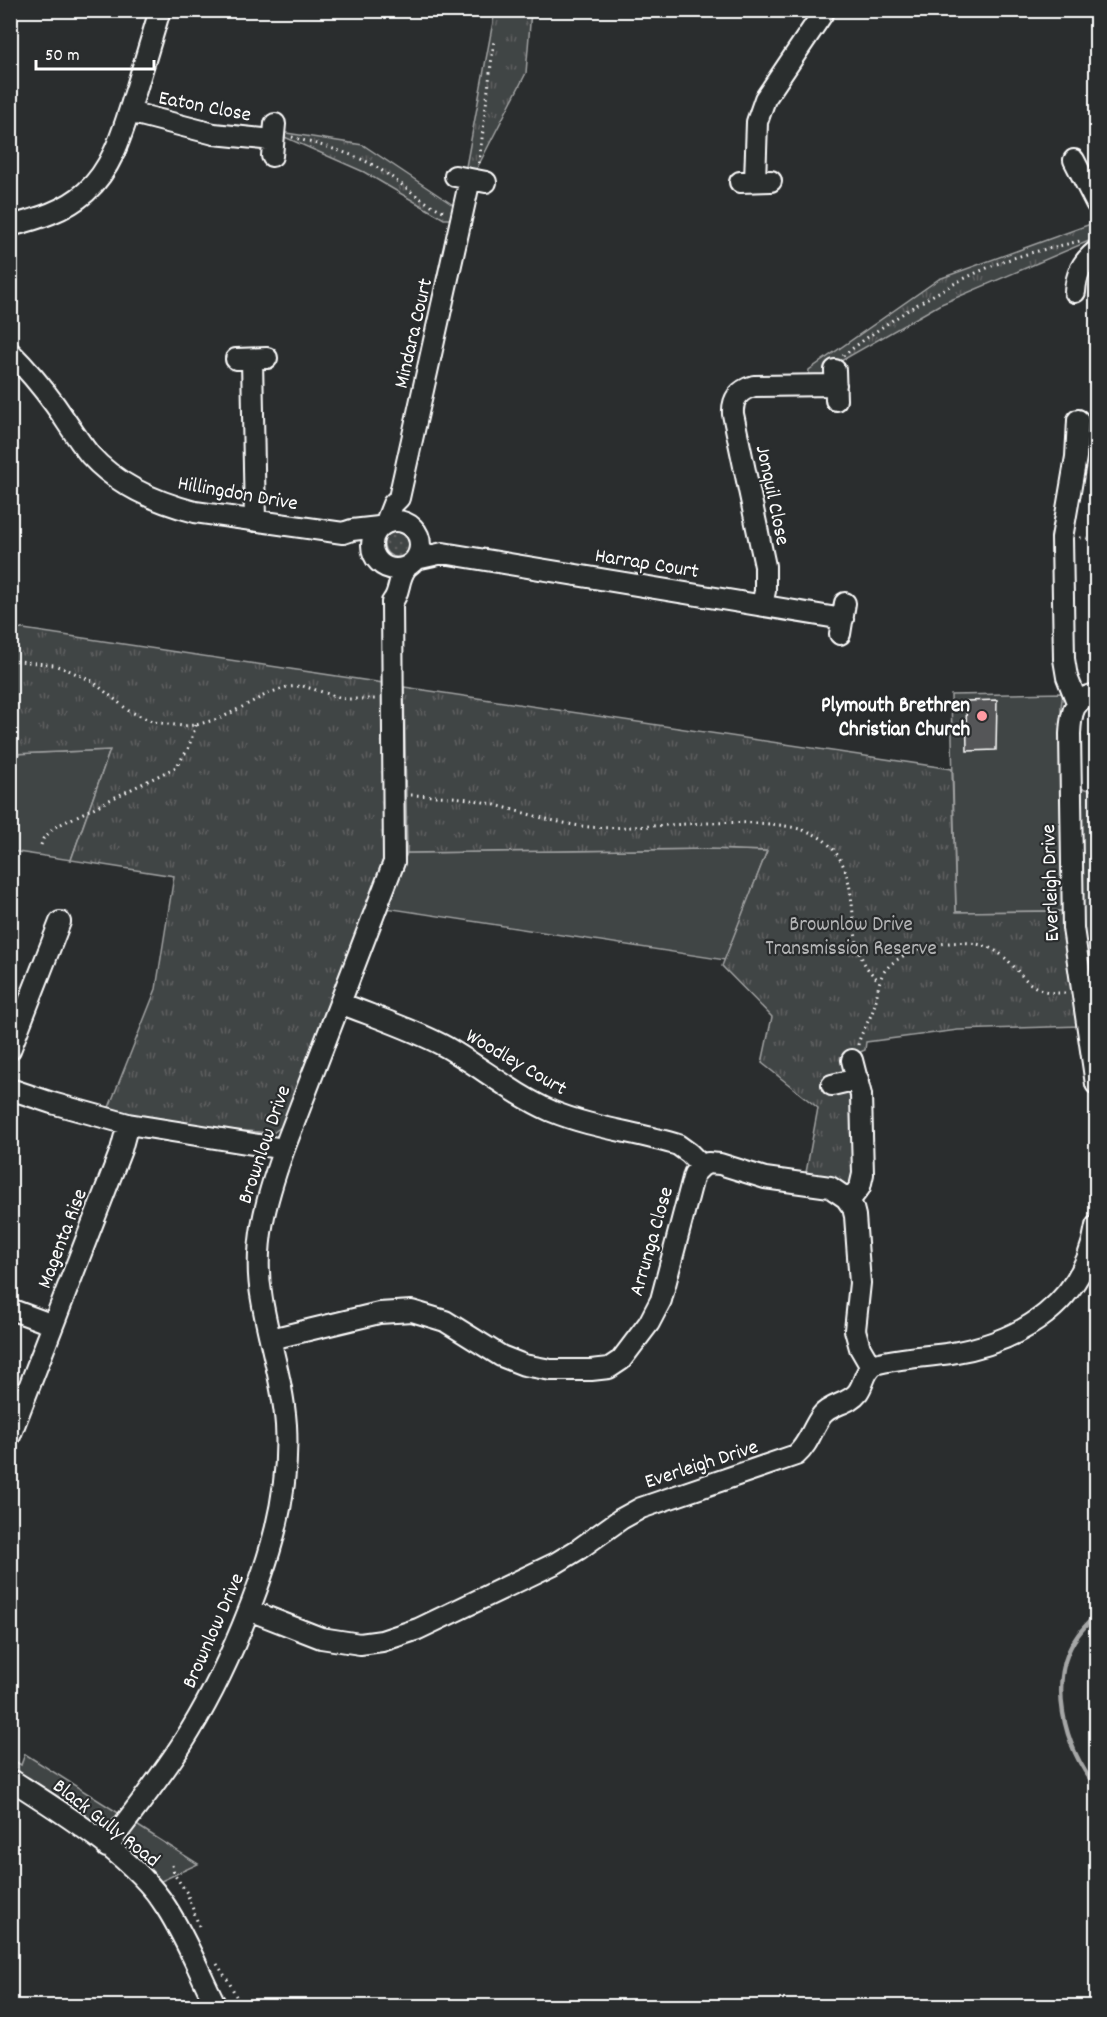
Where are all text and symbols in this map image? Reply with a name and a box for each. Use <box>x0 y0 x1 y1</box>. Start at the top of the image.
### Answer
scale bar <box>36 33 154 71</box>
text: 50 m <box>45 44 80 69</box>
street label: Eaton Close <box>156 84 253 132</box>
street label: Mindara Court <box>388 275 442 392</box>
street label: Jonquil Close <box>746 443 796 548</box>
street label: Hillingdon Drive <box>175 470 300 520</box>
street label: Harrap Court <box>592 542 701 588</box>
place label: Plymouth Brethren Christian Church <box>821 692 970 746</box>
marker: Plymouth Brethren Christian Church <box>975 709 989 723</box>
street label: Everleigh Drive <box>1035 824 1069 942</box>
park label: Brownlow Drive Transmission Reserve <box>765 911 937 965</box>
street label: Woodley Court <box>459 1022 572 1105</box>
street label: Brownlow Drive <box>232 1082 300 1208</box>
street label: Arrunga Close <box>623 1184 683 1300</box>
street label: Magenta Rise <box>31 1185 97 1293</box>
street label: Everleigh Drive <box>641 1433 762 1498</box>
street label: Brownlow Drive <box>176 1569 254 1694</box>
street label: Black Gully Road <box>45 1773 165 1876</box>

